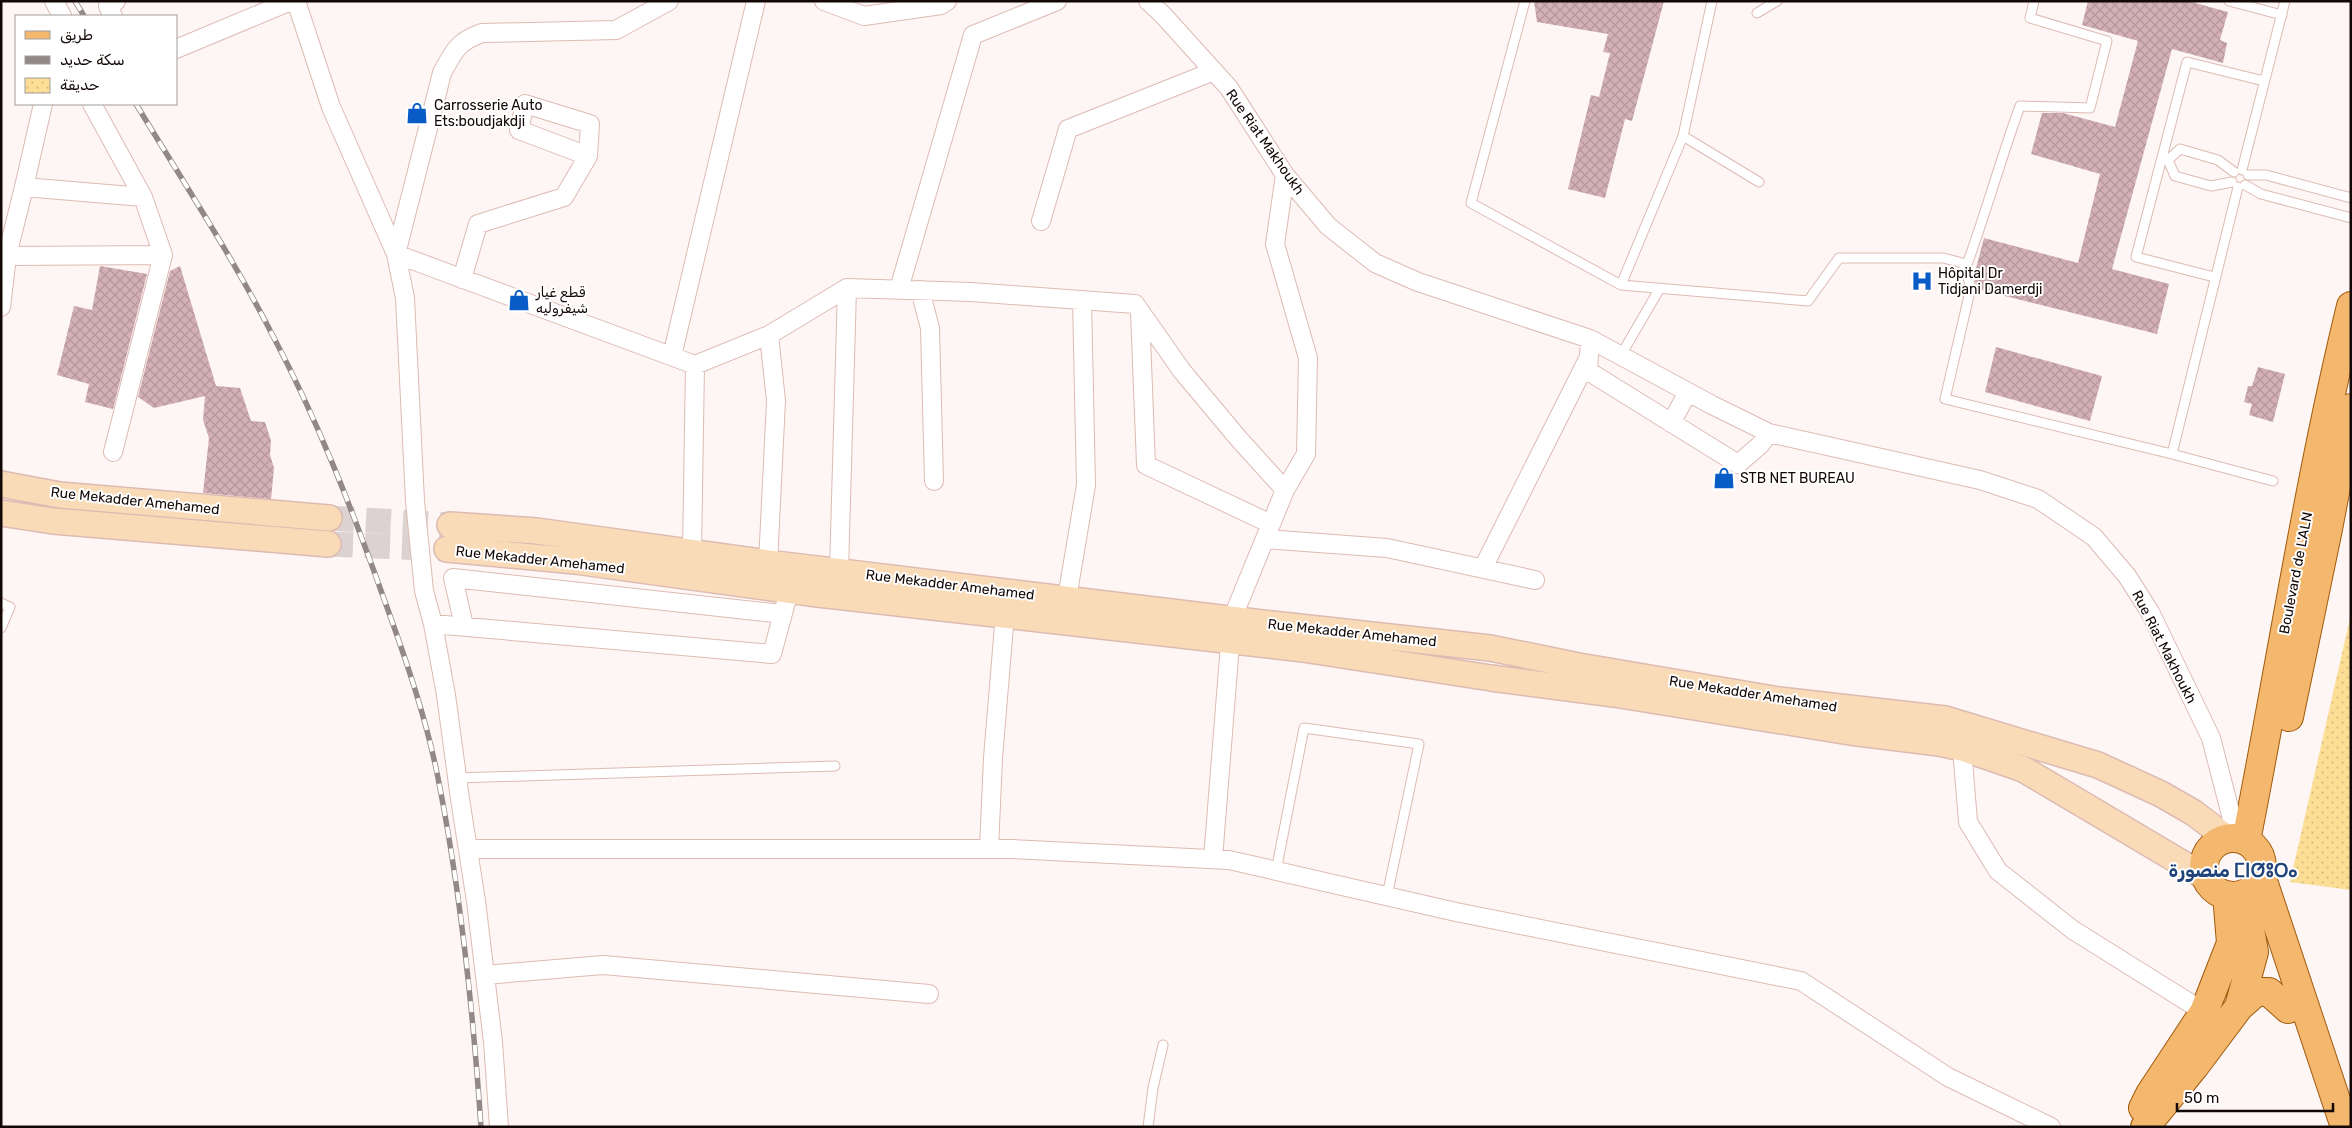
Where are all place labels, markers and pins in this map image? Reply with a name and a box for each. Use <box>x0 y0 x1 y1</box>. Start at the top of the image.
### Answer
place label: Carrosserie Auto Ets:boudjakdji <box>434 97 543 130</box>
shop icon: Carrosserie Auto Ets:boudjakdji <box>404 100 430 126</box>
place label: Hôpital Dr Tidjani Damerdji <box>1938 265 2042 298</box>
hospital icon: Hôpital Dr Tidjani Damerdji <box>1909 268 1935 294</box>
place label: قطع غيار شيفروليه <box>535 284 588 317</box>
shop icon: قطع غيار شيفروليه <box>506 287 532 313</box>
shop icon: STB NET BUREAU <box>1711 465 1737 491</box>
place label: STB NET BUREAU <box>1740 470 1855 487</box>

